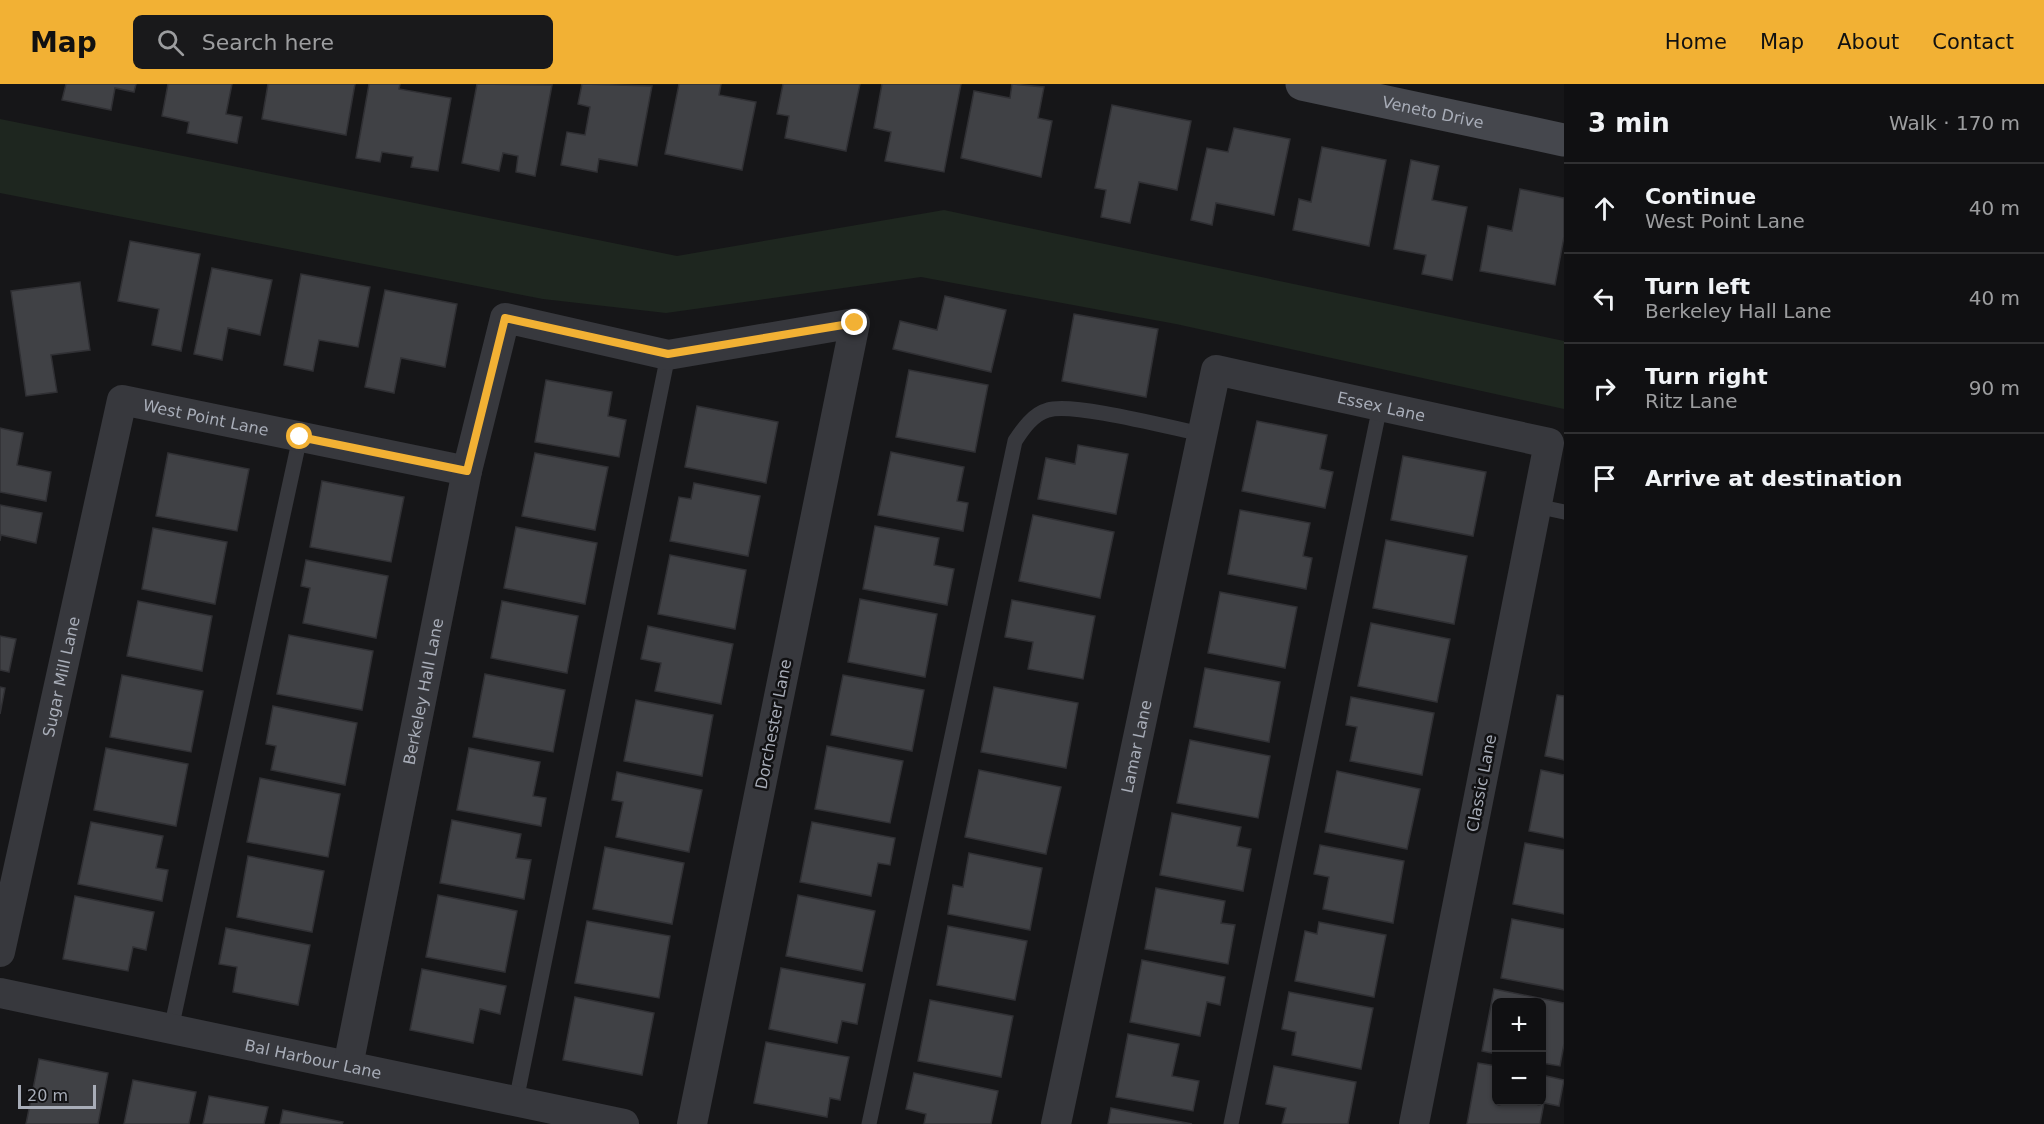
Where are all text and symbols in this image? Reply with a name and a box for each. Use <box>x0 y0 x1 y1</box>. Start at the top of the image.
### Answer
search box <box>133 15 553 69</box>
text: Map <box>30 26 97 59</box>
icon: search <box>154 26 187 59</box>
text: Search here <box>202 30 334 55</box>
text: Home <box>1665 30 1727 54</box>
text: Map <box>1760 30 1804 54</box>
text: About <box>1837 30 1899 54</box>
text: Contact <box>1932 30 2014 54</box>
street label: Veneto Drive <box>1380 92 1485 133</box>
text: 3 min <box>1588 108 1670 138</box>
text: Walk · 170 m <box>1889 111 2020 135</box>
text: Continue <box>1645 184 1756 209</box>
icon: ahead <box>1588 192 1621 225</box>
text: 40 m <box>1969 196 2020 220</box>
text: West Point Lane <box>1645 209 1805 233</box>
text: Turn left <box>1645 274 1750 299</box>
icon: left <box>1588 282 1621 315</box>
text: 40 m <box>1969 286 2020 310</box>
text: Berkeley Hall Lane <box>1645 299 1832 323</box>
route end <box>841 309 867 335</box>
text: Turn right <box>1645 364 1768 389</box>
icon: right <box>1588 372 1621 405</box>
text: 90 m <box>1969 376 2020 400</box>
street label: Essex Lane <box>1335 388 1427 426</box>
text: Ritz Lane <box>1645 389 1738 413</box>
street label: West Point Lane <box>141 396 270 440</box>
route start <box>286 423 312 449</box>
icon: arrive <box>1588 462 1621 495</box>
text: Arrive at destination <box>1645 466 1902 491</box>
street label: Sugar Mill Lane <box>39 615 84 739</box>
street label: Berkeley Hall Lane <box>399 616 447 767</box>
street label: Dorchester Lane <box>752 658 795 791</box>
street label: Lamar Lane <box>1118 698 1156 795</box>
street label: Classic Lane <box>1463 733 1500 834</box>
map controls <box>1492 998 1546 1106</box>
button: + <box>1492 998 1546 1052</box>
street label: Bal Harbour Lane <box>243 1036 383 1083</box>
button: − <box>1492 1052 1546 1106</box>
scale bar <box>18 1082 96 1110</box>
text: 20 m <box>27 1086 68 1105</box>

